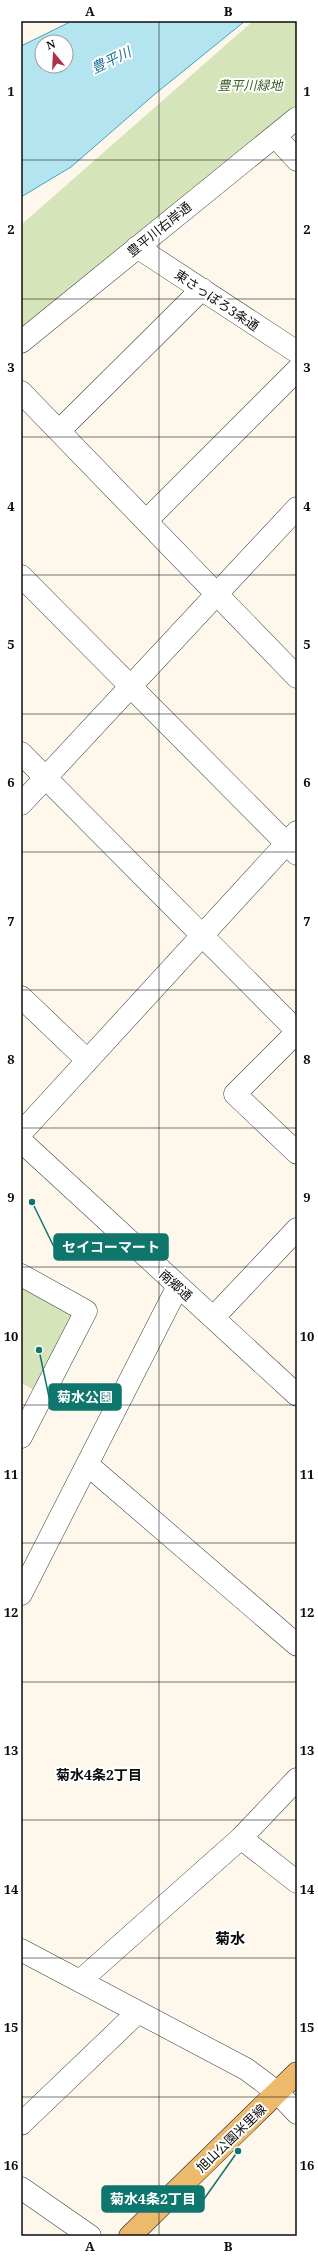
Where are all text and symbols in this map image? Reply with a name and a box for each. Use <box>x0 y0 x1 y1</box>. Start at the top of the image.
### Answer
text: A <box>85 2 95 20</box>
text: B <box>224 2 233 20</box>
north arrow <box>34 34 74 74</box>
text: N <box>44 35 58 52</box>
water label: 豊平川 <box>88 41 136 77</box>
park label: 豊平川緑地 <box>217 76 284 94</box>
text: 1 <box>7 82 15 100</box>
text: 1 <box>303 82 311 100</box>
street label: 豊平川右岸通 <box>123 197 195 261</box>
text: 2 <box>7 220 15 238</box>
text: 2 <box>303 220 311 238</box>
street label: 東さっぽろ3条通 <box>171 265 263 335</box>
text: 3 <box>7 358 15 376</box>
text: 3 <box>303 358 311 376</box>
text: 4 <box>7 497 15 515</box>
text: 4 <box>303 497 311 515</box>
text: 5 <box>7 635 15 653</box>
text: 5 <box>303 635 311 653</box>
text: 6 <box>7 773 15 791</box>
text: 6 <box>303 773 311 791</box>
text: 7 <box>7 912 15 930</box>
text: 7 <box>303 912 311 930</box>
text: 8 <box>7 1050 15 1068</box>
text: 8 <box>303 1050 311 1068</box>
text: 9 <box>7 1188 15 1206</box>
text: 9 <box>303 1188 311 1206</box>
callout: セイコーマート <box>54 1234 168 1260</box>
text: セイコーマート <box>62 1237 160 1256</box>
street label: 南郷通 <box>155 1265 197 1305</box>
text: 10 <box>4 1327 18 1345</box>
text: 10 <box>300 1327 314 1345</box>
callout: 菊水公園 <box>49 1384 121 1410</box>
text: 菊水公園 <box>57 1387 113 1406</box>
text: 11 <box>4 1465 18 1483</box>
text: 11 <box>300 1465 314 1483</box>
text: 12 <box>4 1603 18 1621</box>
text: 12 <box>300 1603 314 1621</box>
text: 13 <box>4 1741 18 1759</box>
text: 13 <box>300 1741 314 1759</box>
district label: 菊水4条2丁目 <box>56 1765 142 1784</box>
text: 14 <box>4 1880 19 1898</box>
text: 14 <box>300 1880 315 1898</box>
district label: 菊水 <box>215 1928 245 1948</box>
text: 15 <box>4 2018 18 2036</box>
text: 15 <box>300 2018 314 2036</box>
street label: 旭山公園米里線 <box>192 2100 270 2176</box>
text: 16 <box>4 2156 18 2174</box>
text: 16 <box>300 2156 314 2174</box>
callout: 菊水4条2丁目 <box>102 2186 204 2212</box>
text: 菊水4条2丁目 <box>110 2189 196 2208</box>
text: A <box>85 2237 95 2255</box>
text: B <box>224 2237 233 2255</box>

